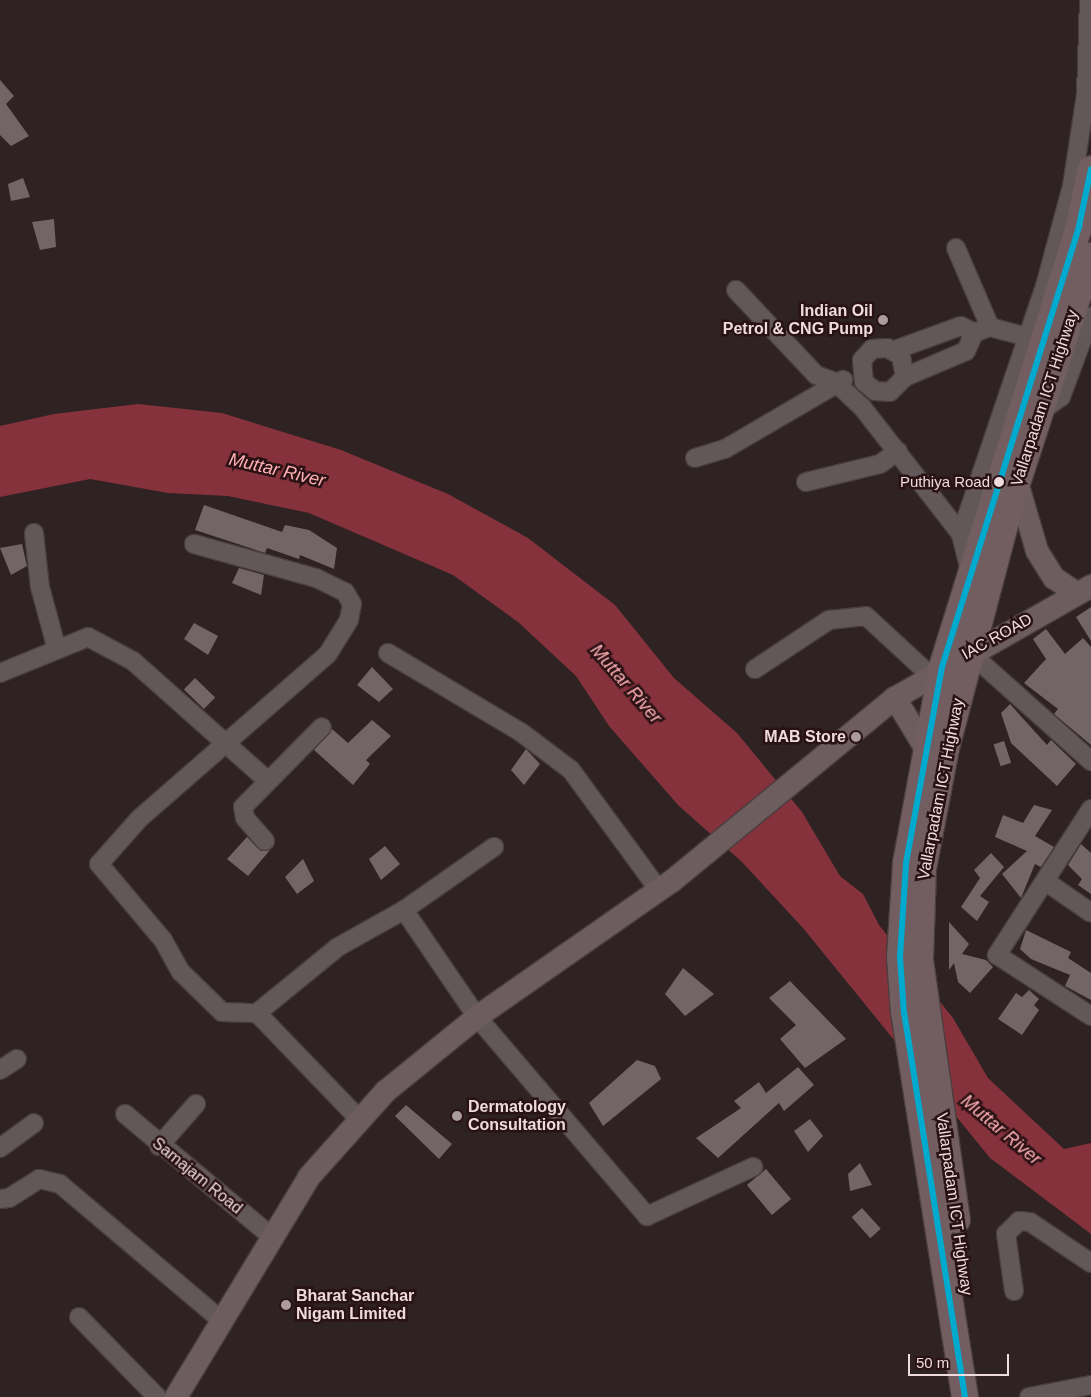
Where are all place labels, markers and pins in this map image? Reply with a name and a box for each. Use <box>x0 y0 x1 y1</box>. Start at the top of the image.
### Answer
place label: Indian Oil Petrol & CNG Pump <box>723 301 873 339</box>
marker: Indian Oil Petrol & CNG Pump <box>877 314 889 326</box>
place label: Puthiya Road <box>900 473 990 491</box>
marker: Puthiya Road <box>994 477 1004 487</box>
place label: MAB Store <box>764 727 846 747</box>
marker: MAB Store <box>850 731 862 743</box>
place label: Dermatology Consultation <box>468 1097 566 1135</box>
marker: Dermatology Consultation <box>450 1109 464 1123</box>
place label: Bharat Sanchar Nigam Limited <box>296 1286 414 1324</box>
marker: Bharat Sanchar Nigam Limited <box>280 1299 292 1311</box>

